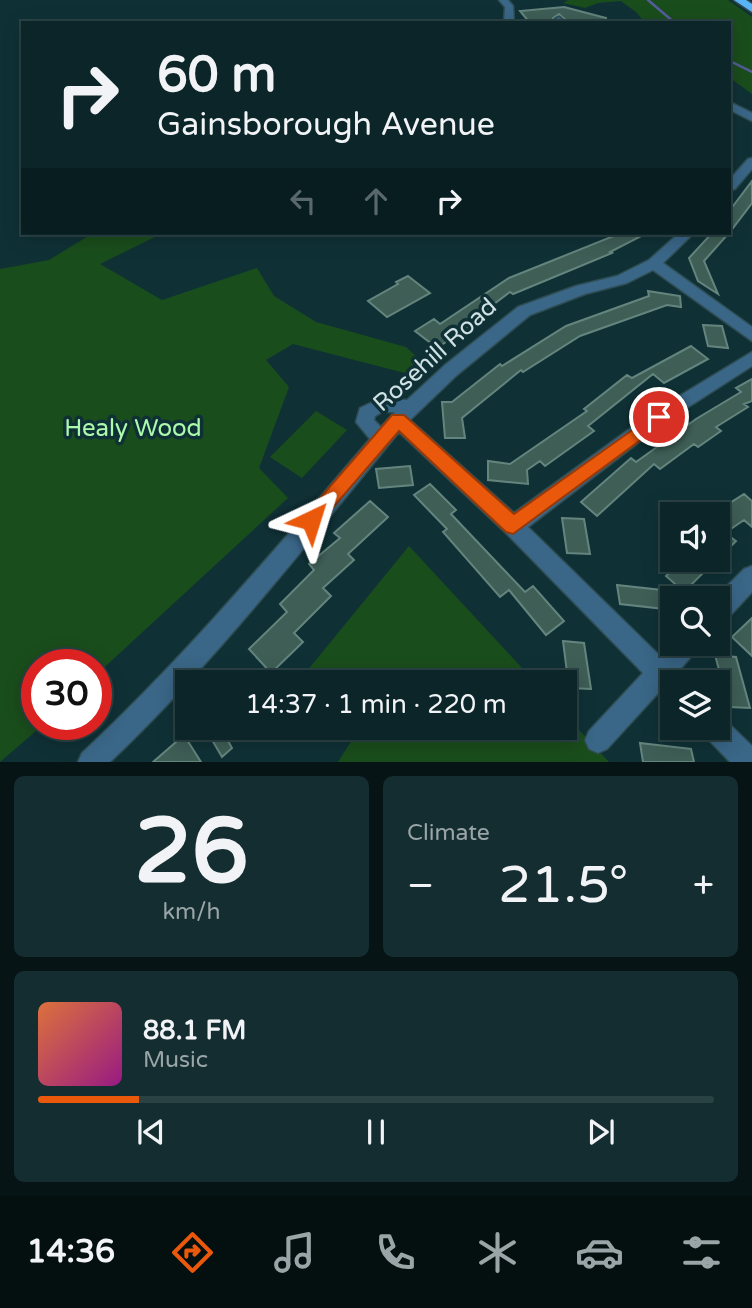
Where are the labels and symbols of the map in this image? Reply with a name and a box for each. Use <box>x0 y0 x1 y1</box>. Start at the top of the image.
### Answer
street label: Rosehill Road <box>367 292 503 418</box>
pin <box>629 387 689 447</box>
park label: Healy Wood <box>64 414 202 443</box>
position arrow <box>274 483 348 557</box>
speed limit sign: 30 <box>21 649 112 740</box>

